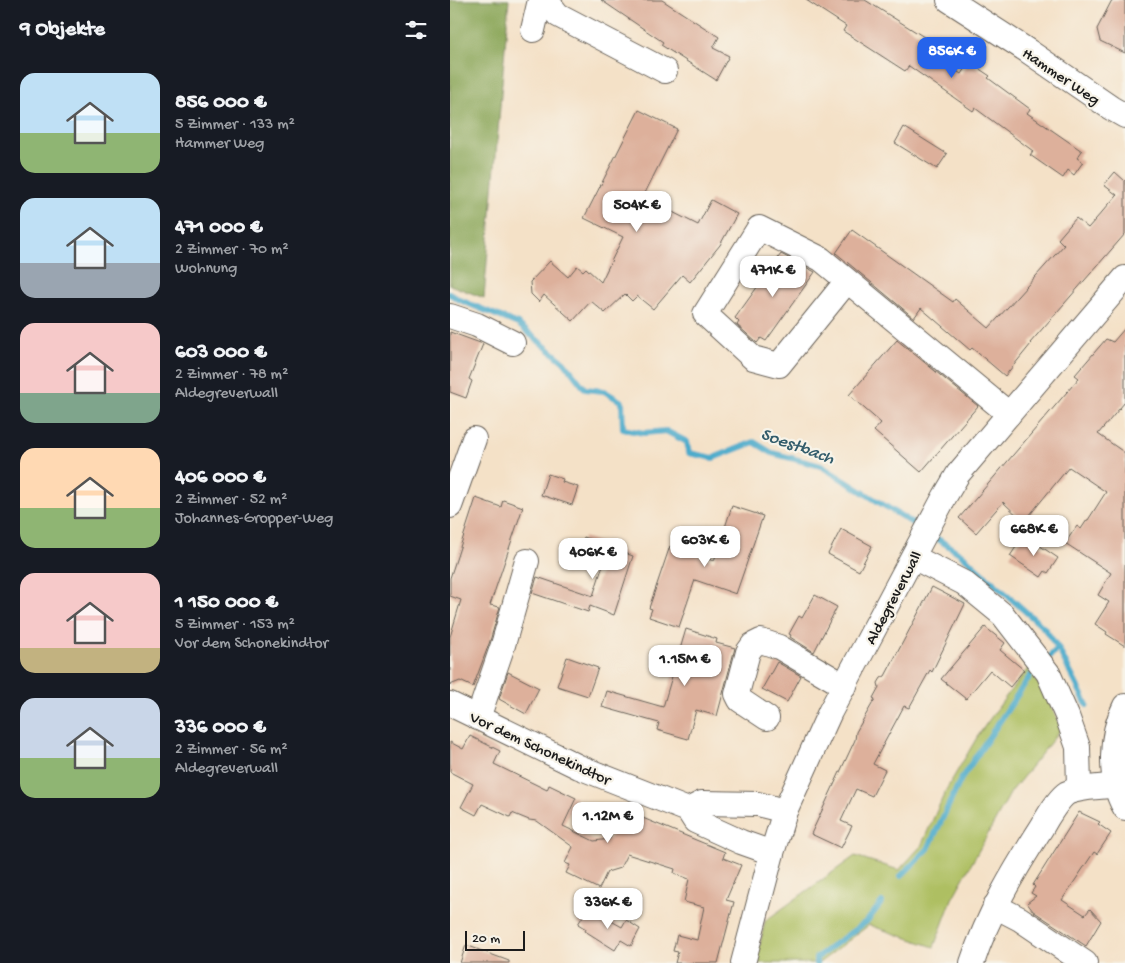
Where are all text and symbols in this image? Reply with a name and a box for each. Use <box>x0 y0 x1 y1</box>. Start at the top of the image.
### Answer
icon: filters <box>402 16 430 44</box>
text: 9 Objekte <box>20 18 105 43</box>
pin: 856K € <box>911 36 993 79</box>
text: 856K € <box>928 43 976 62</box>
street label: Hammer Weg <box>1018 45 1102 111</box>
text: 856 000 € <box>175 91 266 116</box>
icon: home <box>60 93 120 153</box>
text: 5 Zimmer · 133 m² <box>175 116 295 135</box>
text: Hammer Weg <box>175 135 264 154</box>
pin: 504K € <box>596 190 678 233</box>
text: 504K € <box>613 197 661 216</box>
text: 471 000 € <box>175 216 263 241</box>
icon: home <box>60 218 120 278</box>
text: 2 Zimmer · 70 m² <box>175 241 289 260</box>
pin: 471K € <box>732 256 814 298</box>
text: Wohnung <box>175 260 237 279</box>
text: 471K € <box>751 262 795 281</box>
text: 603 000 € <box>175 341 267 366</box>
icon: home <box>60 343 120 403</box>
text: 2 Zimmer · 78 m² <box>175 366 288 385</box>
text: Aldegreverwall <box>175 385 278 404</box>
water label: Soestbach <box>758 424 837 470</box>
text: 406 000 € <box>175 466 266 491</box>
icon: home <box>60 468 120 528</box>
text: 2 Zimmer · 52 m² <box>175 491 287 510</box>
text: Johannes-Gropper-Weg <box>175 510 333 529</box>
pin: 668K € <box>993 514 1075 557</box>
text: 668K € <box>1010 521 1058 540</box>
pin: 603K € <box>664 526 746 568</box>
text: 603K € <box>681 532 729 551</box>
pin: 406K € <box>552 538 634 580</box>
text: 406K € <box>570 544 616 563</box>
street label: Aldegreverwall <box>863 549 928 649</box>
text: 1 150 000 € <box>175 591 278 616</box>
icon: home <box>60 593 120 653</box>
text: 5 Zimmer · 153 m² <box>175 616 295 635</box>
text: Vor dem Schonekindtor <box>175 635 328 654</box>
pin: 1.15M € <box>639 644 731 687</box>
text: 1.15M € <box>660 651 710 670</box>
street label: Vor dem Schonekindtor <box>465 709 614 792</box>
text: 336 000 € <box>175 716 266 741</box>
icon: home <box>60 718 120 778</box>
text: 2 Zimmer · 56 m² <box>175 741 288 760</box>
text: Aldegreverwall <box>175 760 278 779</box>
pin: 1.12M € <box>562 802 654 844</box>
text: 1.12M € <box>583 808 633 827</box>
pin: 336K € <box>567 888 649 930</box>
text: 336K € <box>585 894 631 913</box>
scale bar <box>465 928 525 951</box>
text: 20 m <box>472 931 500 948</box>

